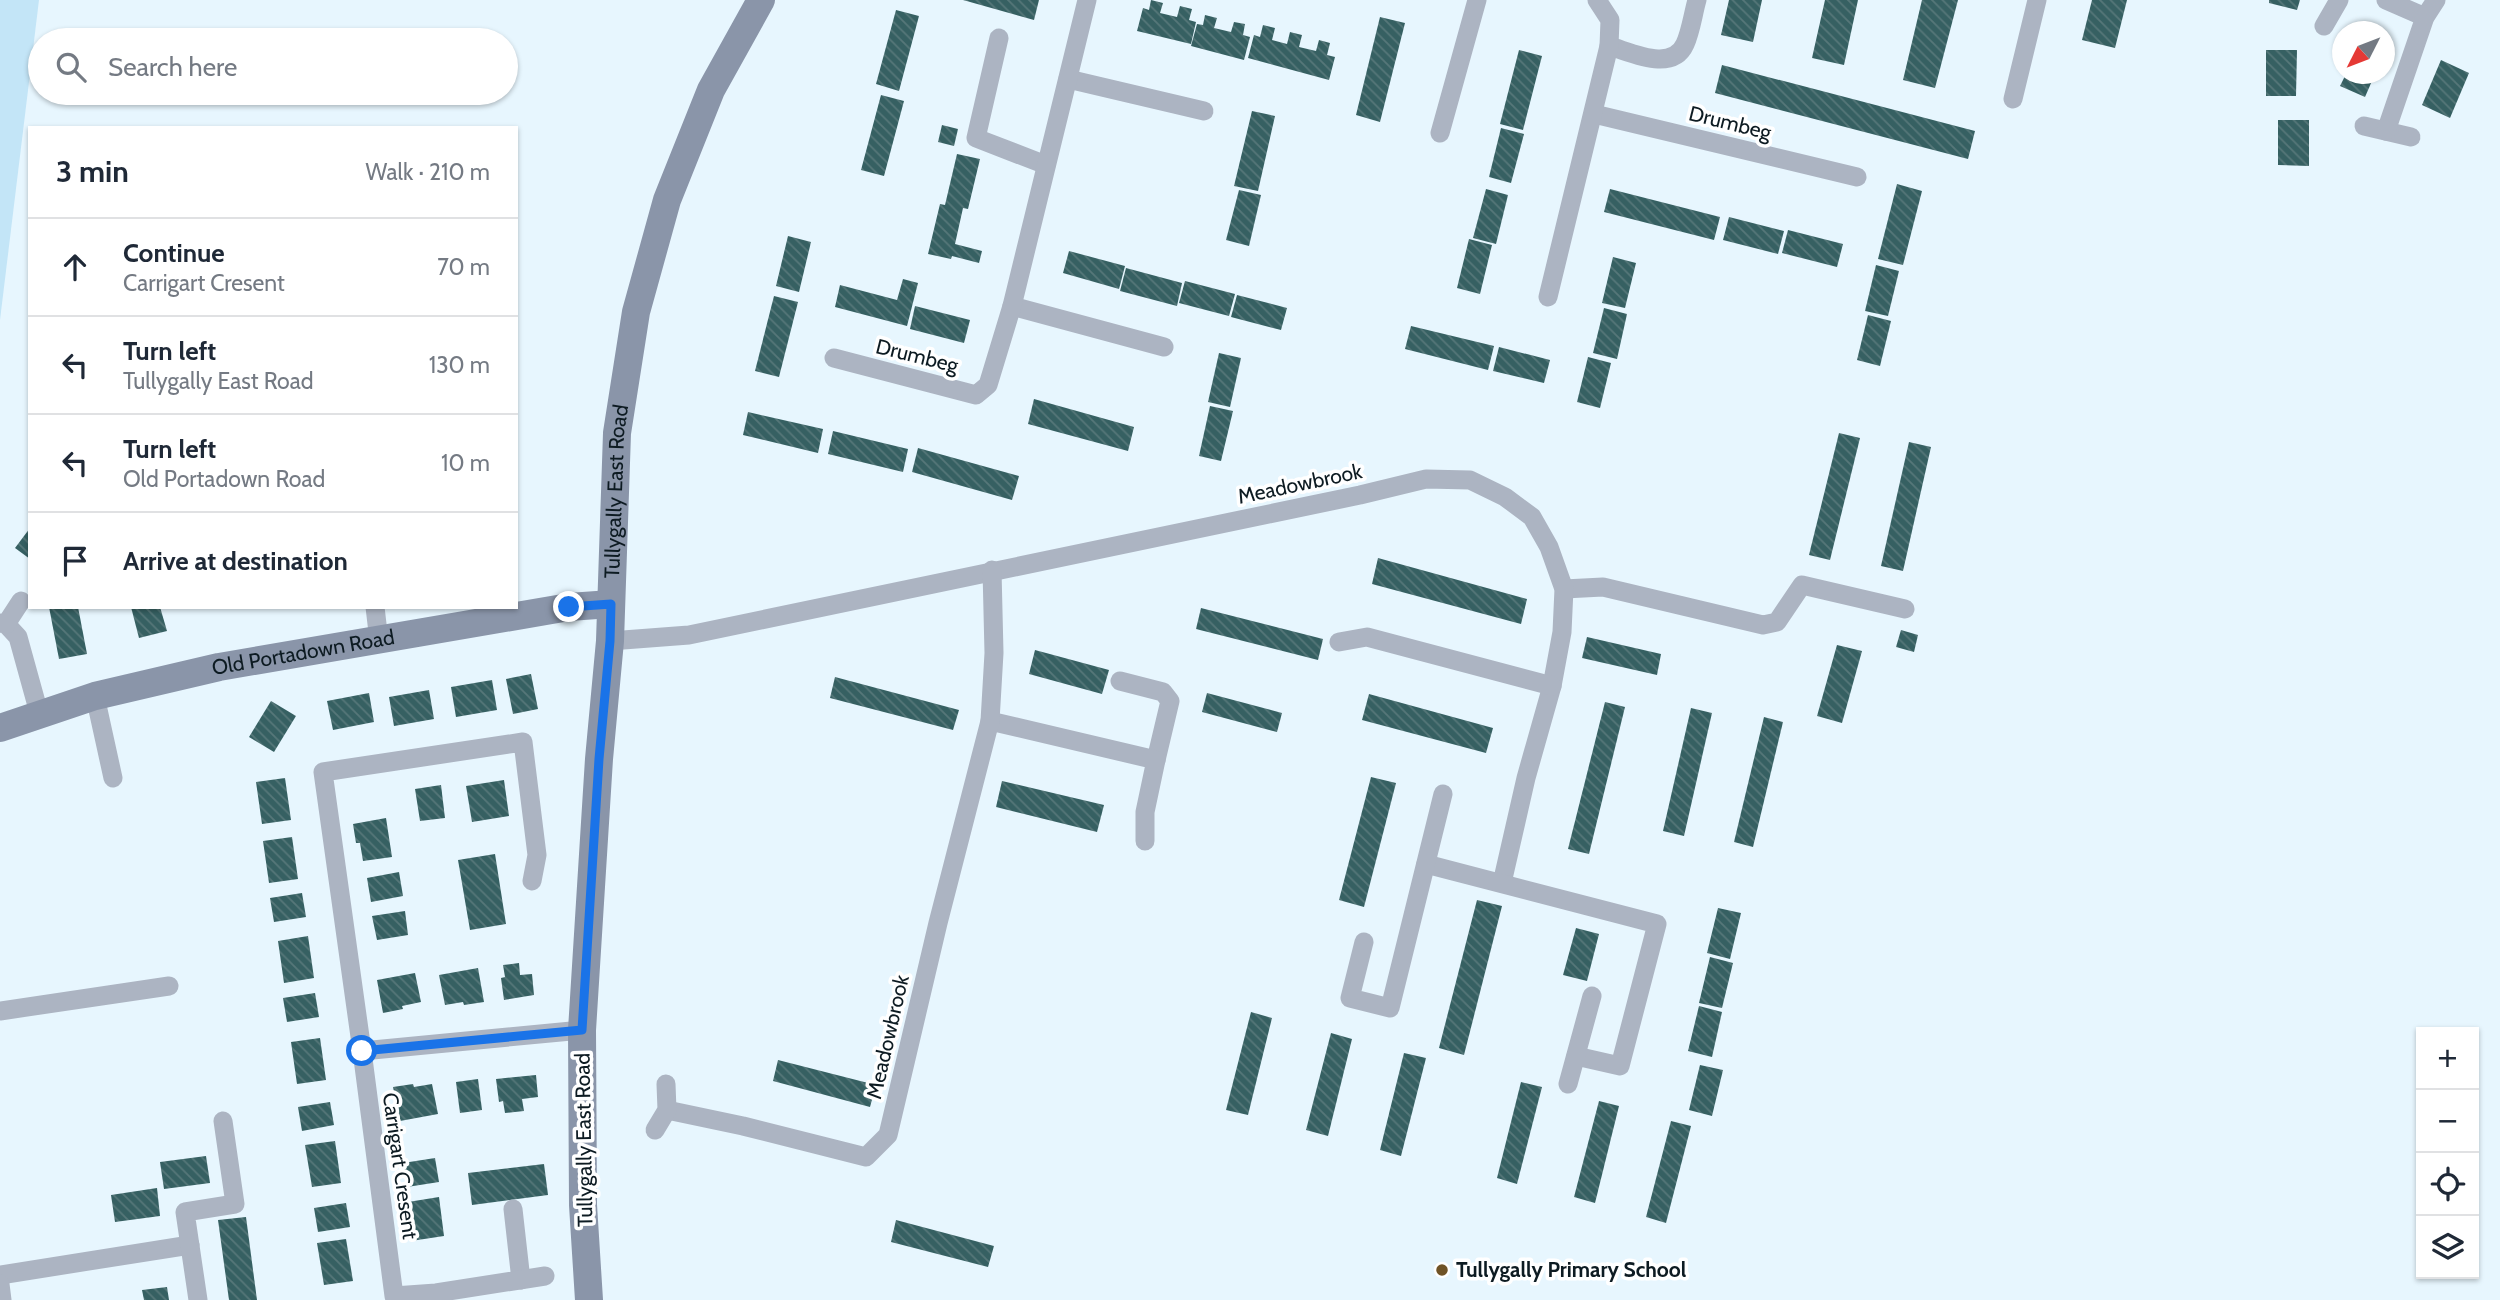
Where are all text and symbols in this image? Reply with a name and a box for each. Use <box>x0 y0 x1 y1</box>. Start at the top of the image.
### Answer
north arrow <box>2332 21 2395 84</box>
search box <box>28 28 518 105</box>
icon: search <box>52 48 90 86</box>
text: Search here <box>108 51 237 83</box>
street label: Drumbeg <box>1686 100 1774 145</box>
text: 3 min <box>56 153 129 190</box>
text: Walk · 210 m <box>366 158 490 186</box>
text: Continue <box>123 237 225 269</box>
icon: ahead <box>56 248 94 286</box>
text: 70 m <box>437 253 490 281</box>
text: Carrigart Cresent <box>123 269 285 297</box>
street label: Drumbeg <box>873 333 961 378</box>
text: Turn left <box>123 335 216 367</box>
icon: left <box>56 346 94 384</box>
text: 130 m <box>429 351 490 379</box>
text: Tullygally East Road <box>123 367 314 395</box>
street label: Tullygally East Road <box>599 403 633 579</box>
text: Turn left <box>123 433 216 465</box>
icon: left <box>56 444 94 482</box>
text: 10 m <box>441 449 490 477</box>
street label: Meadowbrook <box>1235 458 1365 509</box>
text: Old Portadown Road <box>123 465 325 493</box>
icon: arrive <box>56 542 94 580</box>
text: Arrive at destination <box>123 545 348 577</box>
route end <box>553 591 584 622</box>
street label: Old Portadown Road <box>210 624 396 680</box>
street label: Meadowbrook <box>861 972 914 1101</box>
map controls <box>2416 1027 2479 1279</box>
button: + <box>2416 1027 2479 1090</box>
route start <box>346 1035 377 1066</box>
street label: Tullygally East Road <box>569 1053 598 1227</box>
button: − <box>2416 1090 2479 1153</box>
street label: Carrigart Cresent <box>378 1091 423 1241</box>
button: locate <box>2416 1153 2479 1216</box>
button: layers <box>2416 1216 2479 1279</box>
place label: Tullygally Primary School <box>1456 1257 1687 1282</box>
marker: Tullygally Primary School <box>1434 1262 1450 1278</box>

